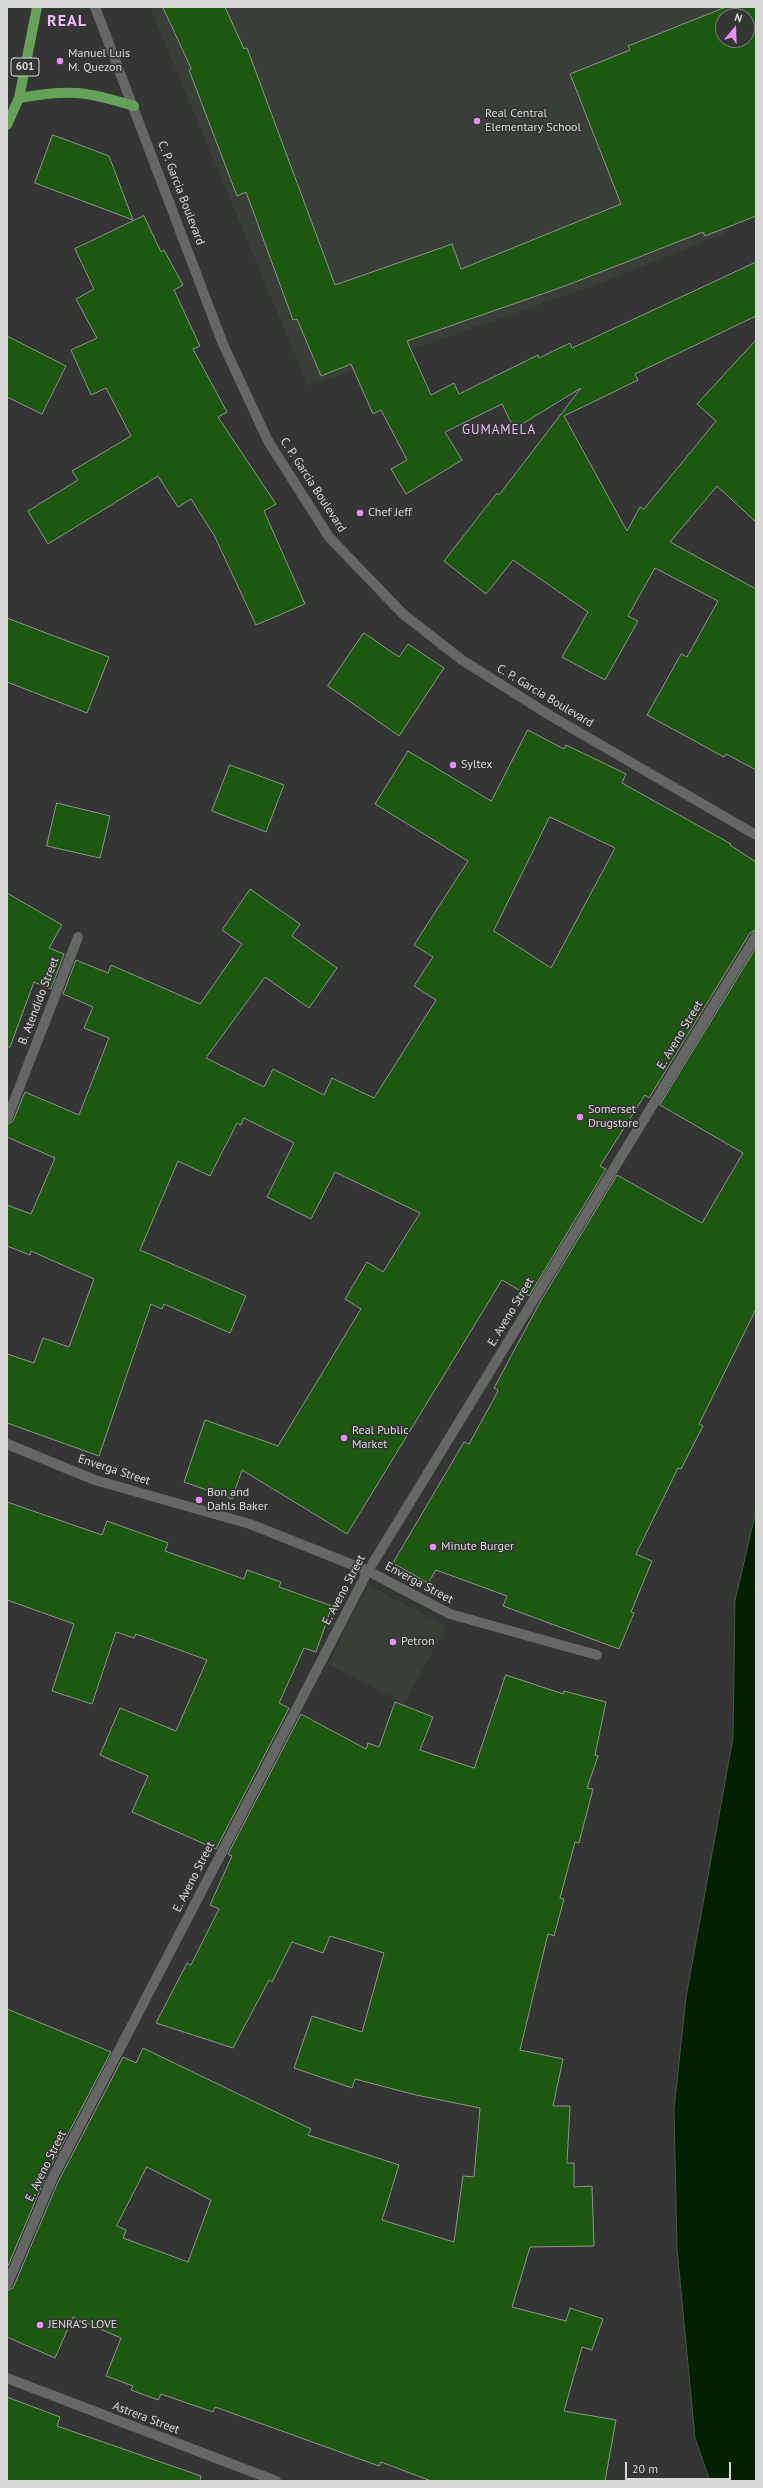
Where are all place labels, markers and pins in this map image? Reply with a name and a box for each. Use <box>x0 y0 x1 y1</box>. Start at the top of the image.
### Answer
place label: Manuel Luis M. Quezon <box>68 47 130 75</box>
marker: Manuel Luis M. Quezon <box>55 56 65 66</box>
place label: Real Central Elementary School <box>485 107 581 135</box>
marker: Real Central Elementary School <box>472 116 482 126</box>
place label: Chef Jeff <box>368 506 412 520</box>
marker: Chef Jeff <box>355 508 365 518</box>
place label: Syltex <box>461 758 492 772</box>
marker: Syltex <box>448 760 458 770</box>
place label: Somerset Drugstore <box>588 1103 638 1131</box>
marker: Somerset Drugstore <box>575 1112 585 1122</box>
place label: Real Public Market <box>352 1424 409 1452</box>
marker: Real Public Market <box>339 1433 349 1443</box>
place label: Bon and Dahls Baker <box>207 1486 268 1514</box>
marker: Bon and Dahls Baker <box>194 1495 204 1505</box>
place label: Minute Burger <box>441 1540 514 1554</box>
marker: Minute Burger <box>428 1542 438 1552</box>
place label: Petron <box>401 1635 435 1649</box>
marker: Petron <box>388 1637 398 1647</box>
place label: JENRA’S LOVE <box>48 2318 117 2332</box>
marker: JENRA’S LOVE <box>35 2320 45 2330</box>

